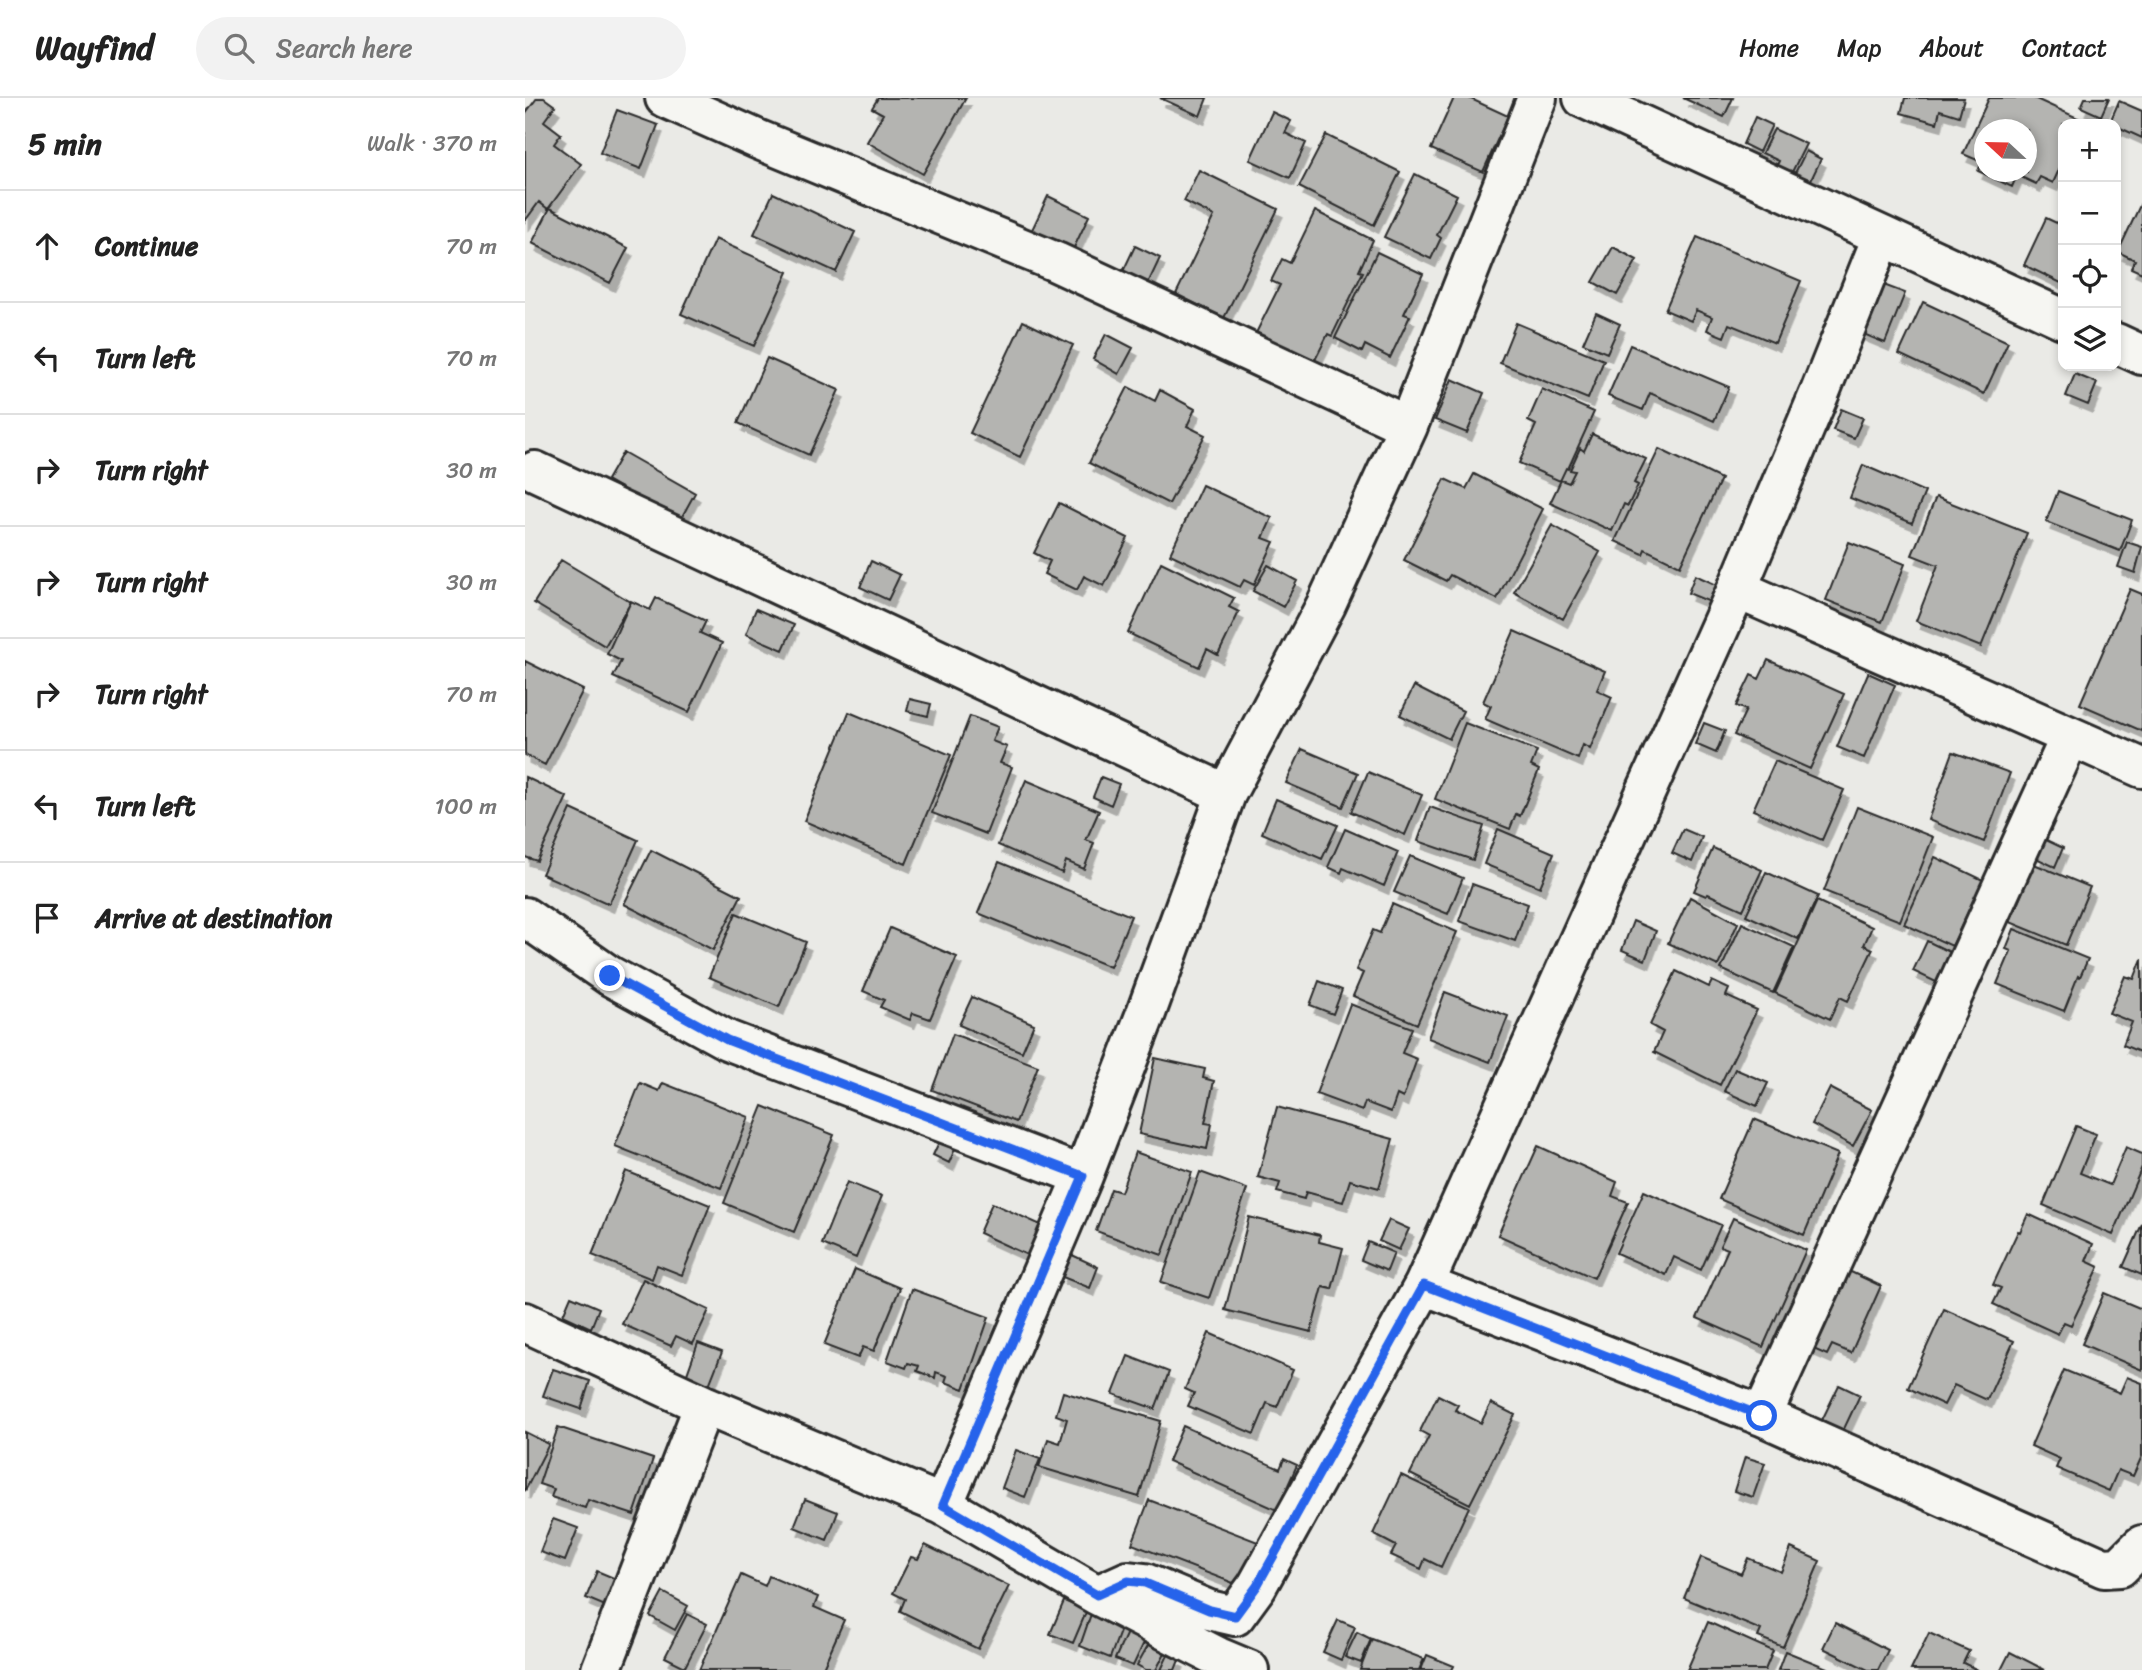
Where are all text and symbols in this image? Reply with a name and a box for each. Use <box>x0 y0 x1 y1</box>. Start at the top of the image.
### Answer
search box <box>196 17 686 80</box>
text: Wayfind <box>35 19 154 77</box>
text: Search here <box>276 25 413 71</box>
text: Home <box>1739 27 1799 69</box>
text: Map <box>1837 27 1881 69</box>
text: About <box>1919 27 1984 69</box>
text: Contact <box>2022 27 2107 69</box>
icon: search <box>220 29 258 67</box>
text: 5 min <box>28 117 102 171</box>
north arrow <box>1974 119 2037 182</box>
map controls <box>2058 119 2121 371</box>
button: + <box>2058 119 2121 182</box>
text: Walk · 370 m <box>367 123 497 164</box>
button: − <box>2058 182 2121 245</box>
text: Continue <box>95 223 198 269</box>
text: 70 m <box>446 226 497 267</box>
icon: ahead <box>28 227 66 265</box>
button: locate <box>2058 245 2121 308</box>
button: layers <box>2058 308 2121 371</box>
text: Turn left <box>95 335 195 381</box>
text: 70 m <box>446 338 497 379</box>
icon: left <box>28 339 66 377</box>
text: Turn right <box>95 447 208 493</box>
text: 30 m <box>446 450 497 491</box>
icon: right <box>28 451 66 489</box>
text: Turn right <box>95 559 208 605</box>
text: 30 m <box>446 562 497 603</box>
icon: right <box>28 563 66 601</box>
text: Turn right <box>95 671 208 717</box>
text: 70 m <box>446 674 497 715</box>
icon: right <box>28 675 66 713</box>
text: Turn left <box>95 783 195 829</box>
text: 100 m <box>434 786 497 827</box>
icon: left <box>28 787 66 825</box>
text: Arrive at destination <box>95 895 332 941</box>
icon: arrive <box>28 899 66 937</box>
route end <box>594 960 625 991</box>
route start <box>1746 1400 1777 1431</box>

